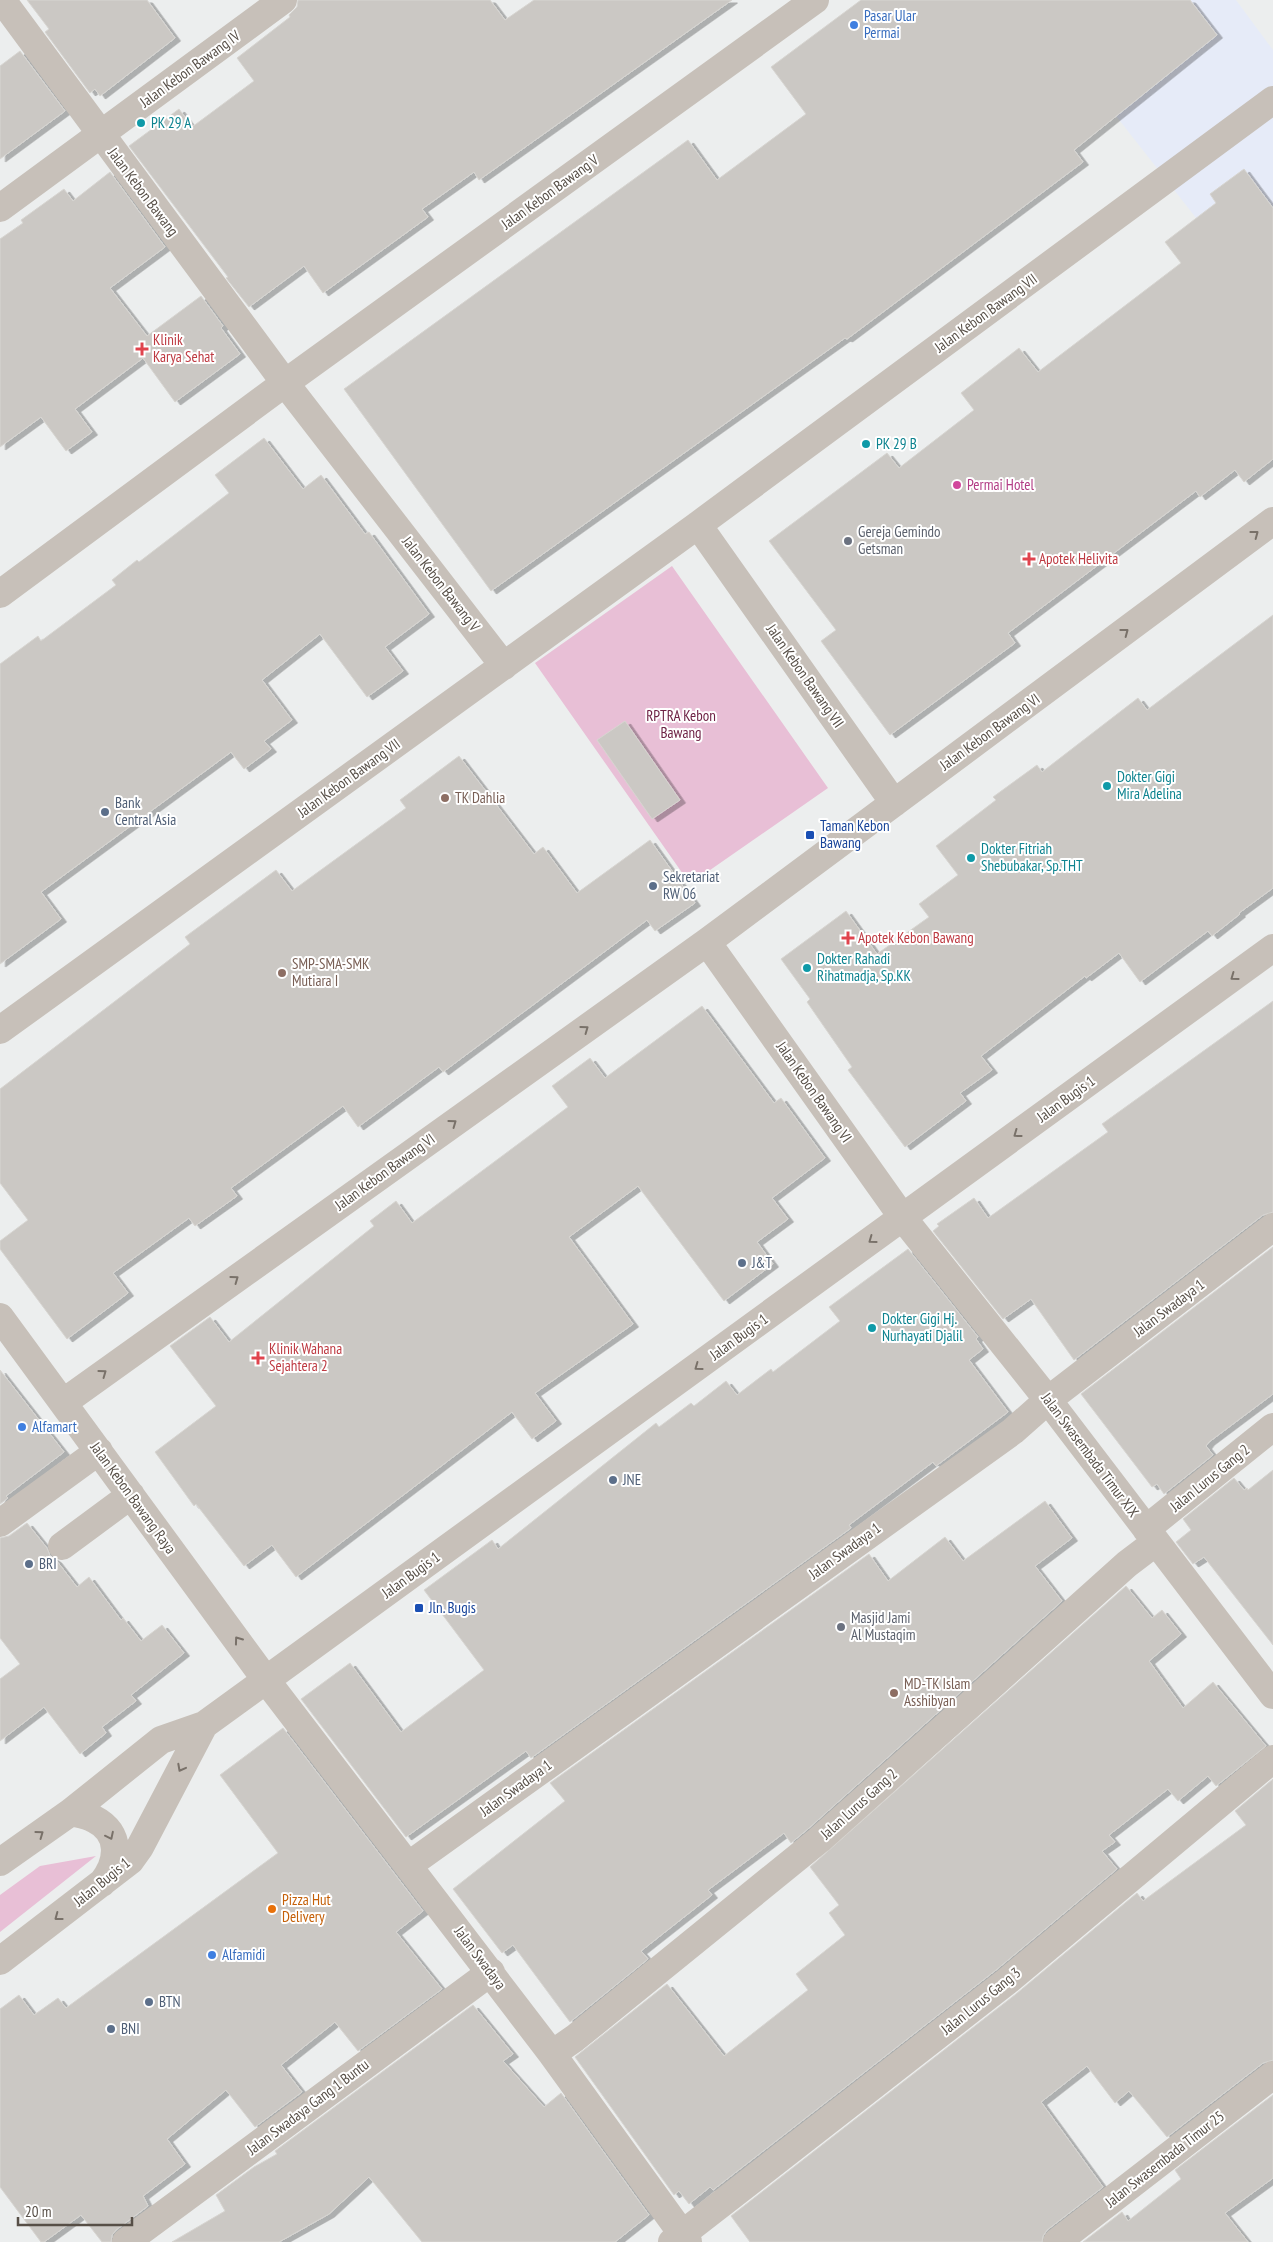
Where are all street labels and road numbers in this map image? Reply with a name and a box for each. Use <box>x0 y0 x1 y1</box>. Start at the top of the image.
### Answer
street label: Jalan Kebon Bawang IV <box>135 26 244 112</box>
street label: Jalan Kebon Bawang <box>103 143 183 240</box>
street label: Jalan Kebon Bawang V <box>497 150 602 234</box>
street label: Jalan Kebon Bawang VII <box>930 269 1041 357</box>
street label: Jalan Kebon Bawang V <box>398 532 484 635</box>
street label: Jalan Kebon Bawang VII <box>762 619 848 731</box>
street label: Jalan Kebon Bawang VI <box>935 689 1043 775</box>
street label: Jalan Kebon Bawang VII <box>293 734 404 822</box>
street label: Jalan Kebon Bawang VI <box>772 1037 856 1146</box>
street label: Jalan Bugis 1 <box>1032 1071 1098 1127</box>
street label: Jalan Kebon Bawang VI <box>330 1129 438 1215</box>
street label: Jalan Swadaya 1 <box>1129 1275 1208 1341</box>
street label: Jalan Bugis 1 <box>705 1309 771 1365</box>
street label: Jalan Swasembada Timur XIX <box>1037 1388 1144 1521</box>
street label: Jalan Kebon Bawang Raya <box>86 1437 180 1557</box>
street label: Jalan Lurus Gang 2 <box>1165 1440 1253 1516</box>
street label: Jalan Swadaya 1 <box>804 1518 884 1584</box>
street label: Jalan Bugis 1 <box>377 1547 443 1603</box>
street label: Jalan Swadaya 1 <box>475 1755 555 1821</box>
street label: Jalan Lurus Gang 2 <box>816 1764 901 1844</box>
street label: Jalan Bugis 1 <box>69 1853 134 1911</box>
street label: Jalan Swadaya <box>450 1922 510 1993</box>
street label: Jalan Lurus Gang 3 <box>936 1963 1024 2039</box>
street label: Jalan Swadaya Gang 1 Buntu <box>242 2055 372 2159</box>
street label: Jalan Swasembada Timur 25 <box>1101 2106 1228 2212</box>

